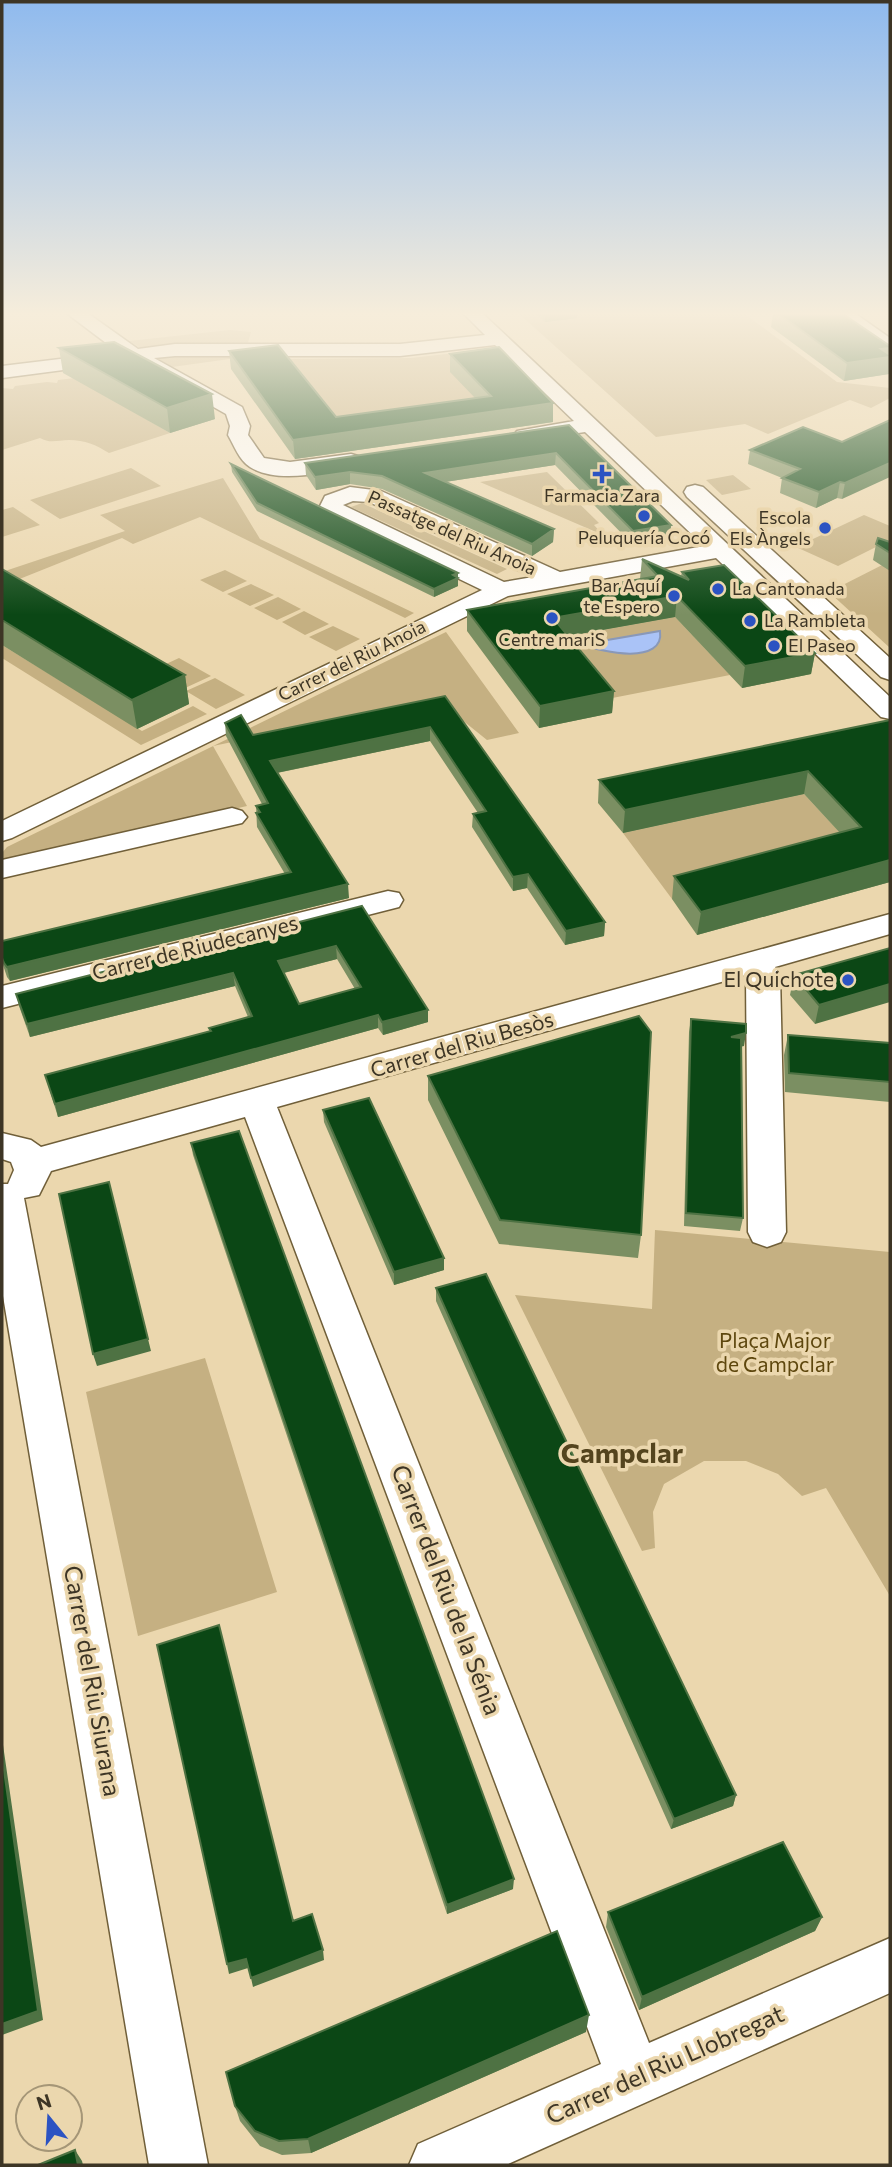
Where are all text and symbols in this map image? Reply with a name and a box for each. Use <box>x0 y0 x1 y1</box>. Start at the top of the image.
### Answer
marker: Farmacia Zara <box>594 466 610 482</box>
place label: Farmacia Zara <box>544 484 660 506</box>
street label: Passatge del Riu Anoia <box>365 485 540 579</box>
place label: Escola Els Àngels <box>730 506 811 549</box>
marker: Peluquería Cocó <box>636 508 652 524</box>
marker: Escola Els Àngels <box>817 520 833 536</box>
place label: Peluquería Cocó <box>578 526 710 548</box>
place label: Bar Aquí te Espero <box>583 574 661 617</box>
place label: La Cantonada <box>732 577 845 599</box>
marker: La Cantonada <box>710 581 726 597</box>
marker: Bar Aquí te Espero <box>666 588 682 604</box>
place label: La Rambleta <box>764 609 866 631</box>
marker: Centre mariS <box>544 610 560 626</box>
marker: La Rambleta <box>742 613 758 629</box>
street label: Carrer del Riu Anoia <box>274 615 429 705</box>
place label: Centre mariS <box>499 628 605 650</box>
place label: El Paseo <box>788 634 856 656</box>
marker: El Paseo <box>766 638 782 654</box>
street label: Carrer de Riudecanyes <box>89 909 300 984</box>
place label: El Quichote <box>724 966 834 991</box>
marker: El Quichote <box>840 972 856 988</box>
street label: Carrer del Riu Besòs <box>367 1005 556 1082</box>
park label: Plaça Major de Campclar <box>716 1327 834 1376</box>
district label: Campclar <box>561 1435 684 1469</box>
street label: Carrer del Riu de la Sénia <box>386 1460 509 1719</box>
street label: Carrer del Riu Siurana <box>59 1563 128 1798</box>
street label: Carrer del Riu Llobregat <box>541 1998 788 2129</box>
north arrow <box>14 2083 84 2153</box>
text: N <box>33 2088 54 2114</box>

